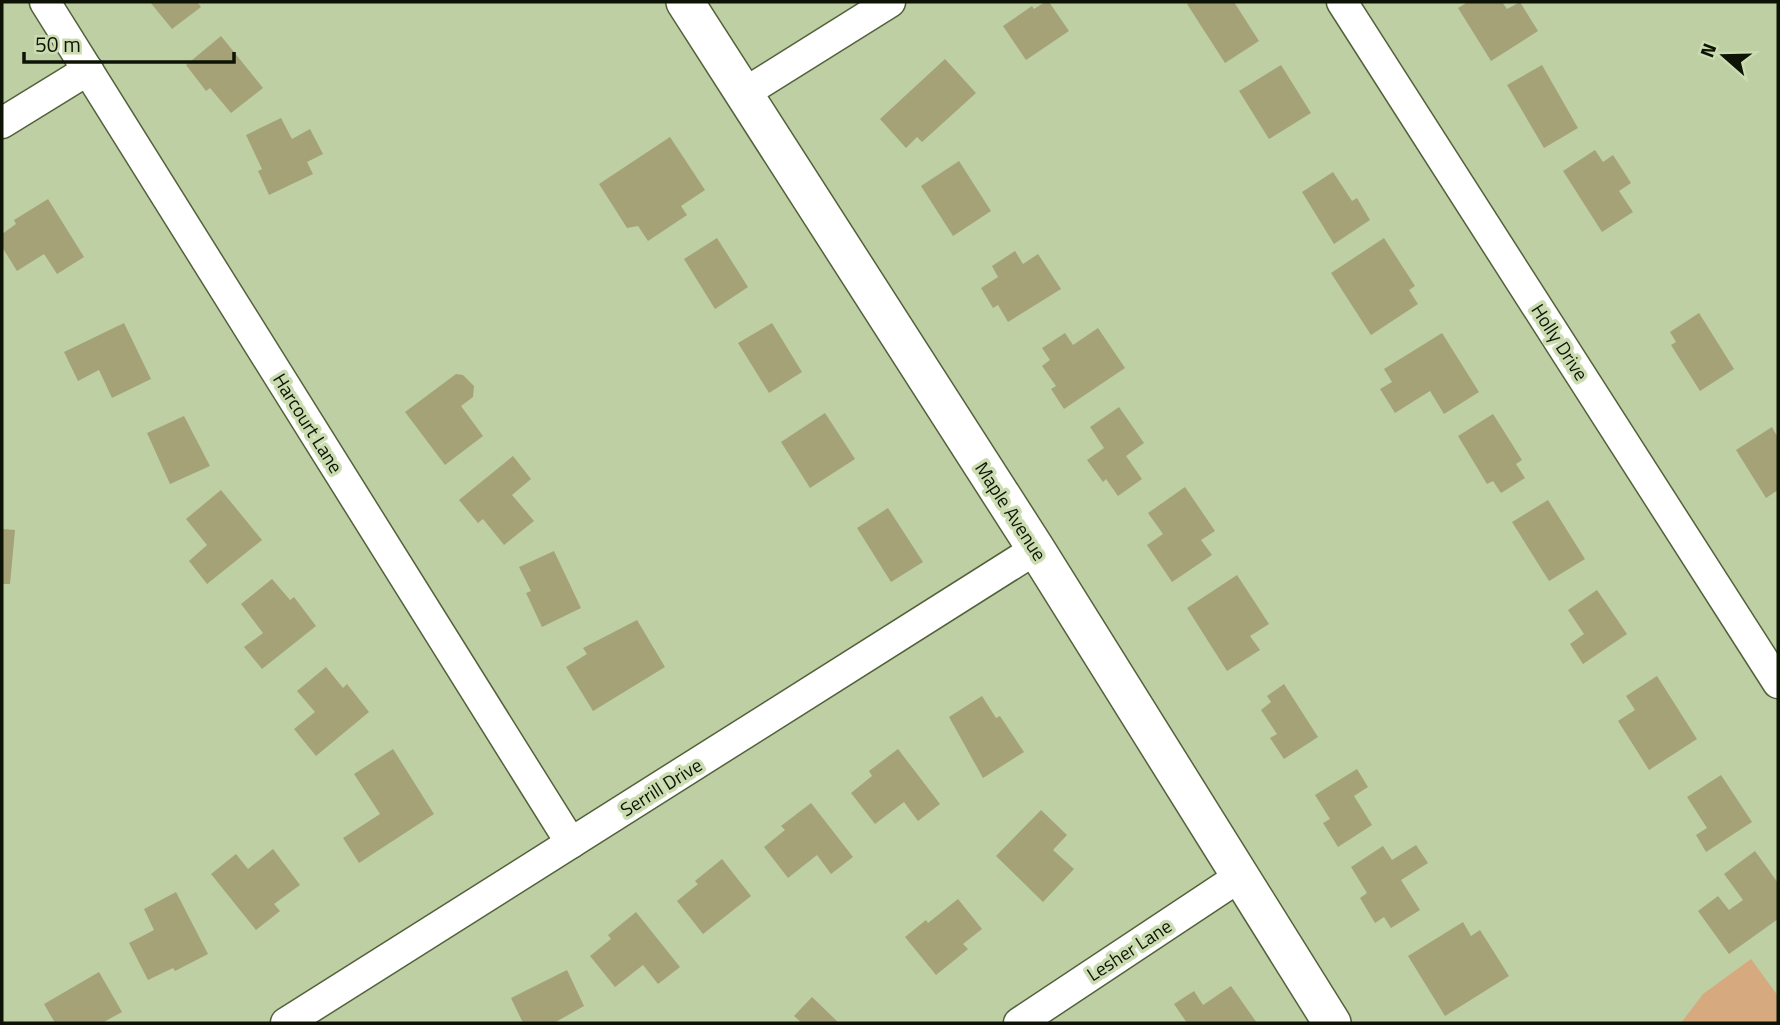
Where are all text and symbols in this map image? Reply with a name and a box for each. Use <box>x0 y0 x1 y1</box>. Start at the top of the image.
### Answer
scale bar <box>24 21 234 65</box>
north arrow <box>1689 21 1759 91</box>
text: 50 m <box>35 28 81 60</box>
text: N <box>1692 39 1723 61</box>
street label: Holly Drive <box>1525 298 1596 386</box>
street label: Harcourt Lane <box>266 367 351 478</box>
street label: Maple Avenue <box>968 455 1054 566</box>
street label: Serrill Drive <box>614 750 707 823</box>
street label: Lesher Lane <box>1080 911 1177 988</box>

